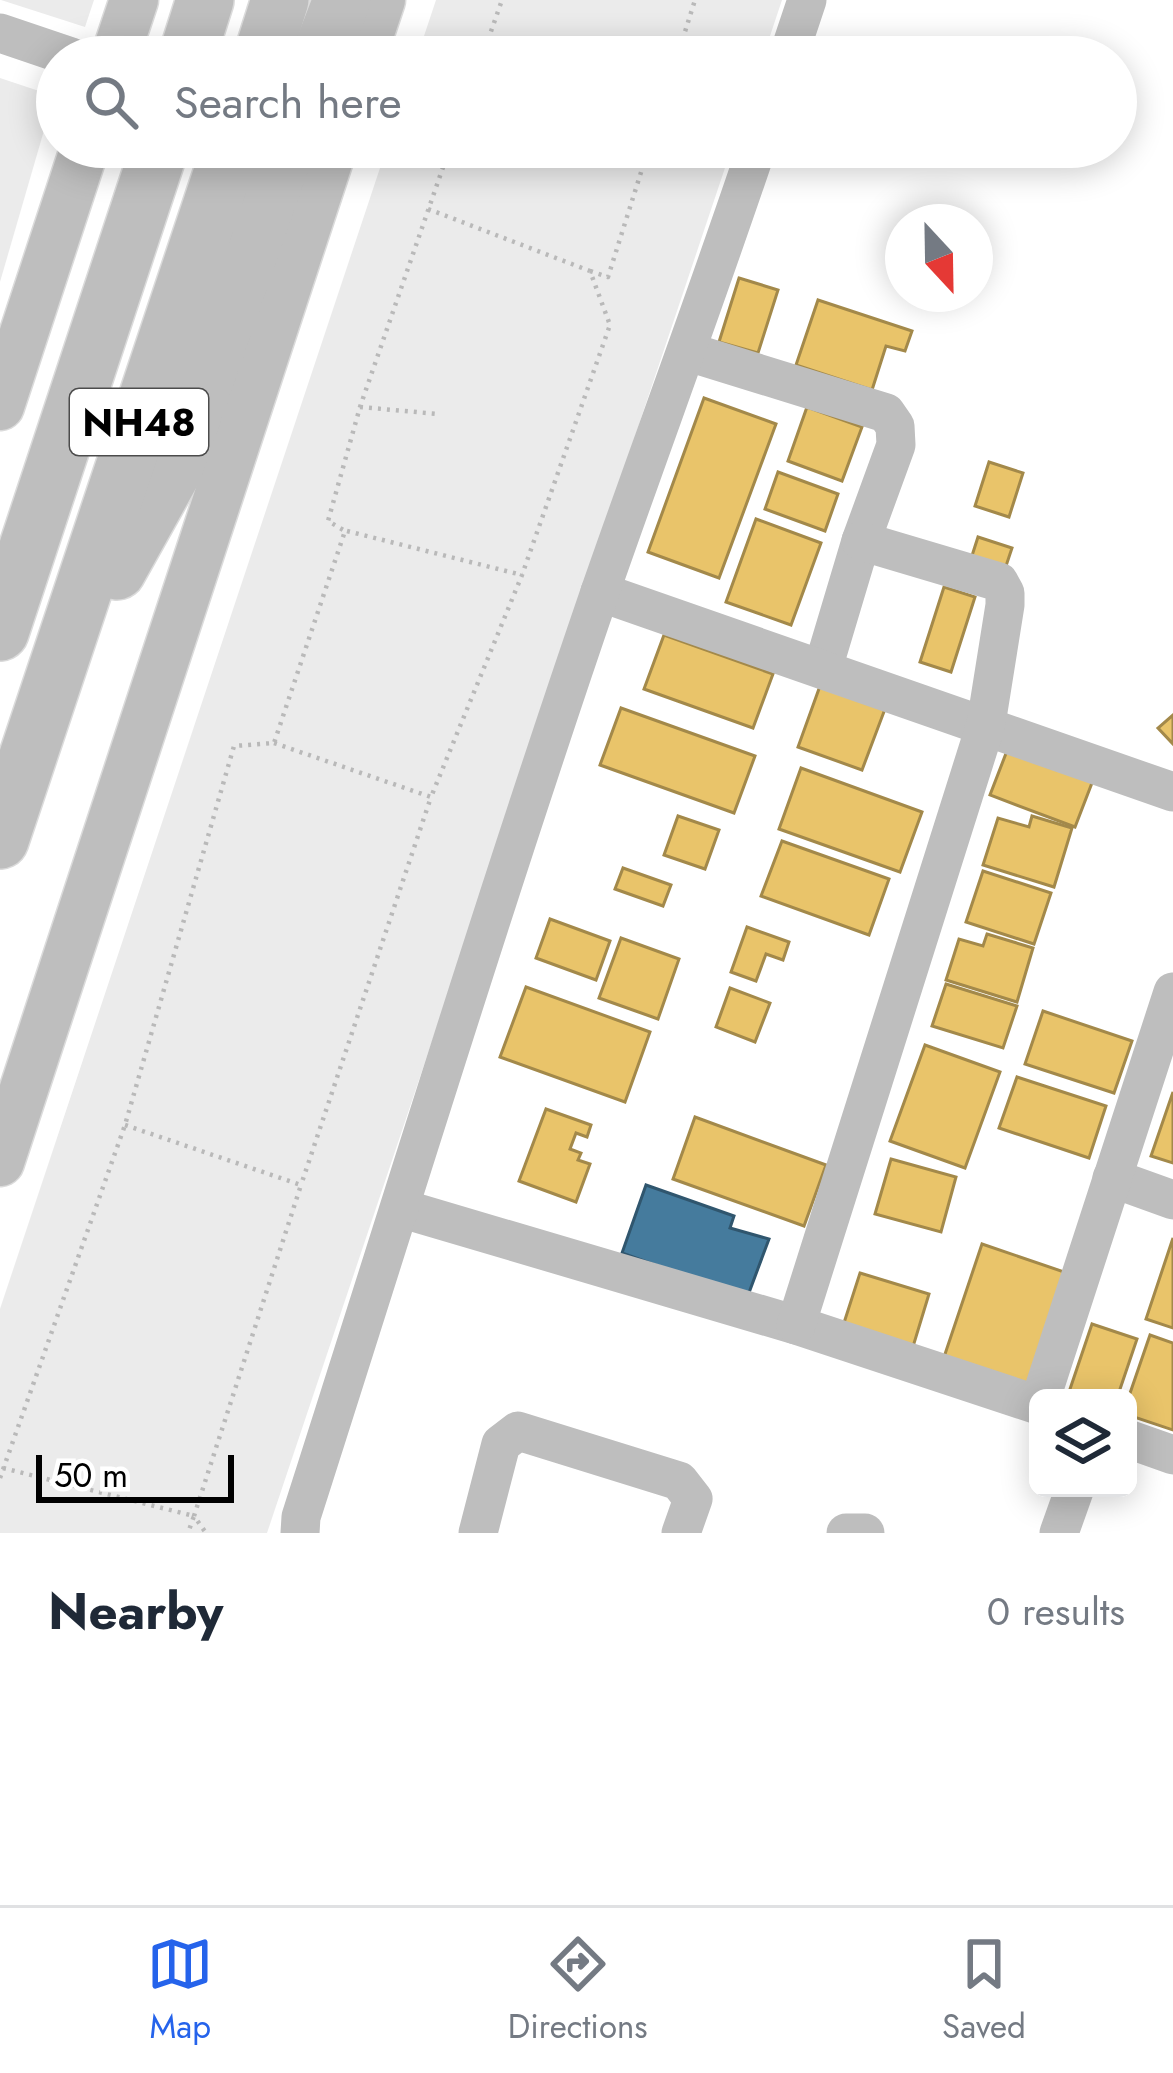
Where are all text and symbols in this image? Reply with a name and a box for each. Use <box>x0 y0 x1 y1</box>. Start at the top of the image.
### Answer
search box <box>36 36 1137 168</box>
icon: search <box>78 69 144 135</box>
text: Search here <box>174 70 402 135</box>
north arrow <box>885 204 993 312</box>
road number: NH48 <box>70 389 208 455</box>
map controls <box>1029 1389 1137 1497</box>
button: layers <box>1029 1389 1137 1497</box>
scale bar <box>36 1449 234 1502</box>
text: 50 m <box>54 1452 128 1499</box>
text: Nearby <box>48 1574 223 1648</box>
text: 0 results <box>987 1583 1125 1640</box>
tab: Map <box>147 1931 213 2050</box>
tab: Directions <box>508 1931 648 2050</box>
tab: Saved <box>942 1931 1026 2050</box>

